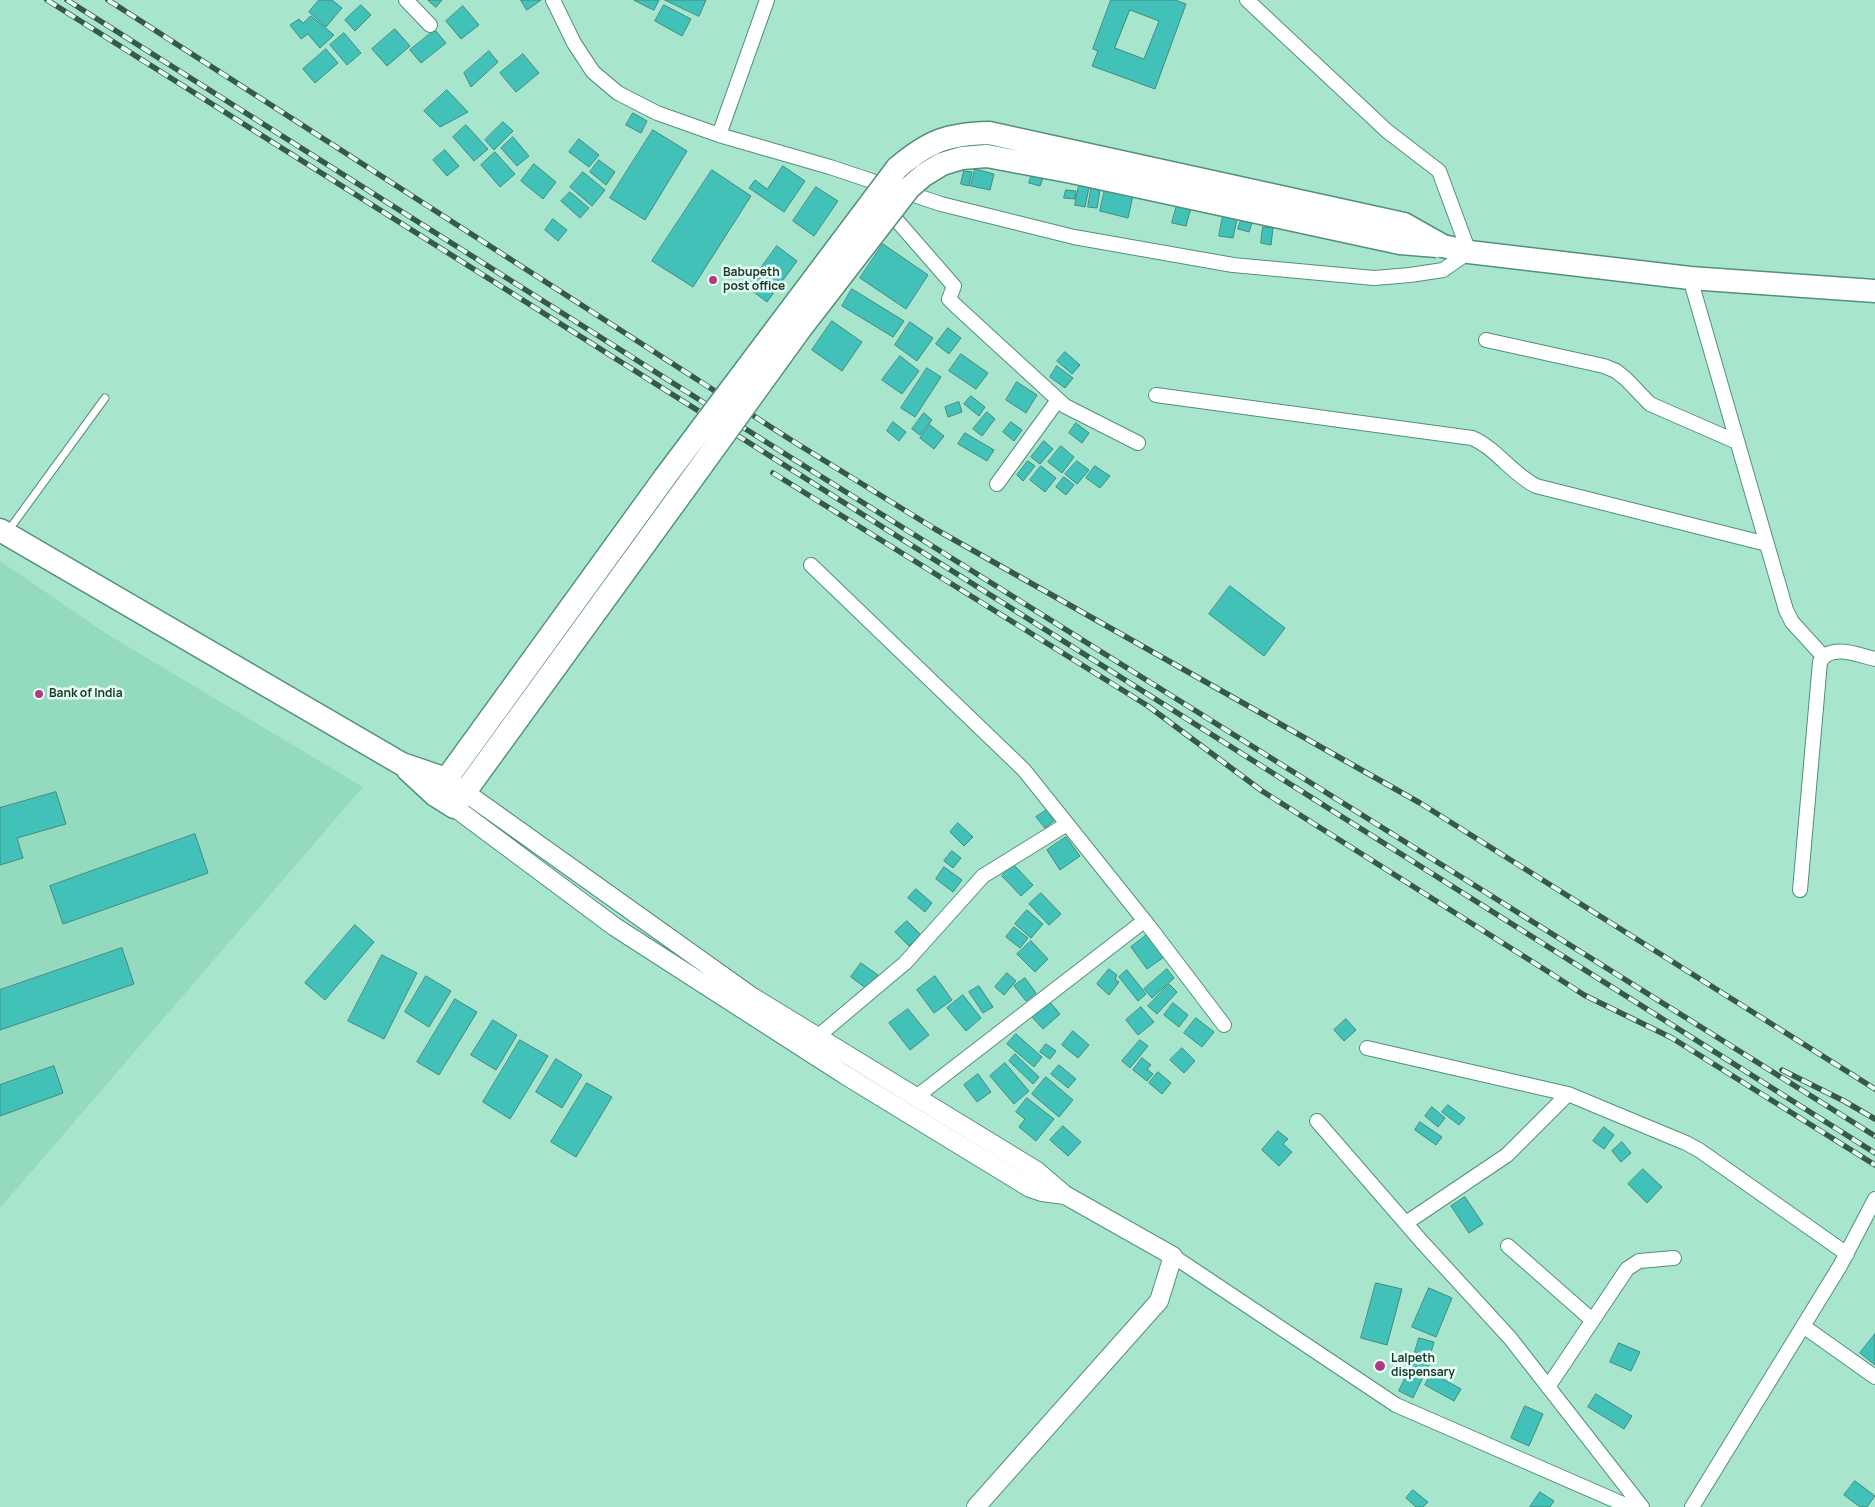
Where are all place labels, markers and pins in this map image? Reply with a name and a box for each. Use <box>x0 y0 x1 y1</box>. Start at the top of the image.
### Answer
place label: Babupeth post office <box>723 266 785 294</box>
marker: Babupeth post office <box>707 274 719 286</box>
place label: Bank of India <box>49 687 123 701</box>
marker: Bank of India <box>33 688 45 700</box>
place label: Lalpeth dispensary <box>1391 1352 1455 1380</box>
marker: Lalpeth dispensary <box>1373 1359 1387 1373</box>

